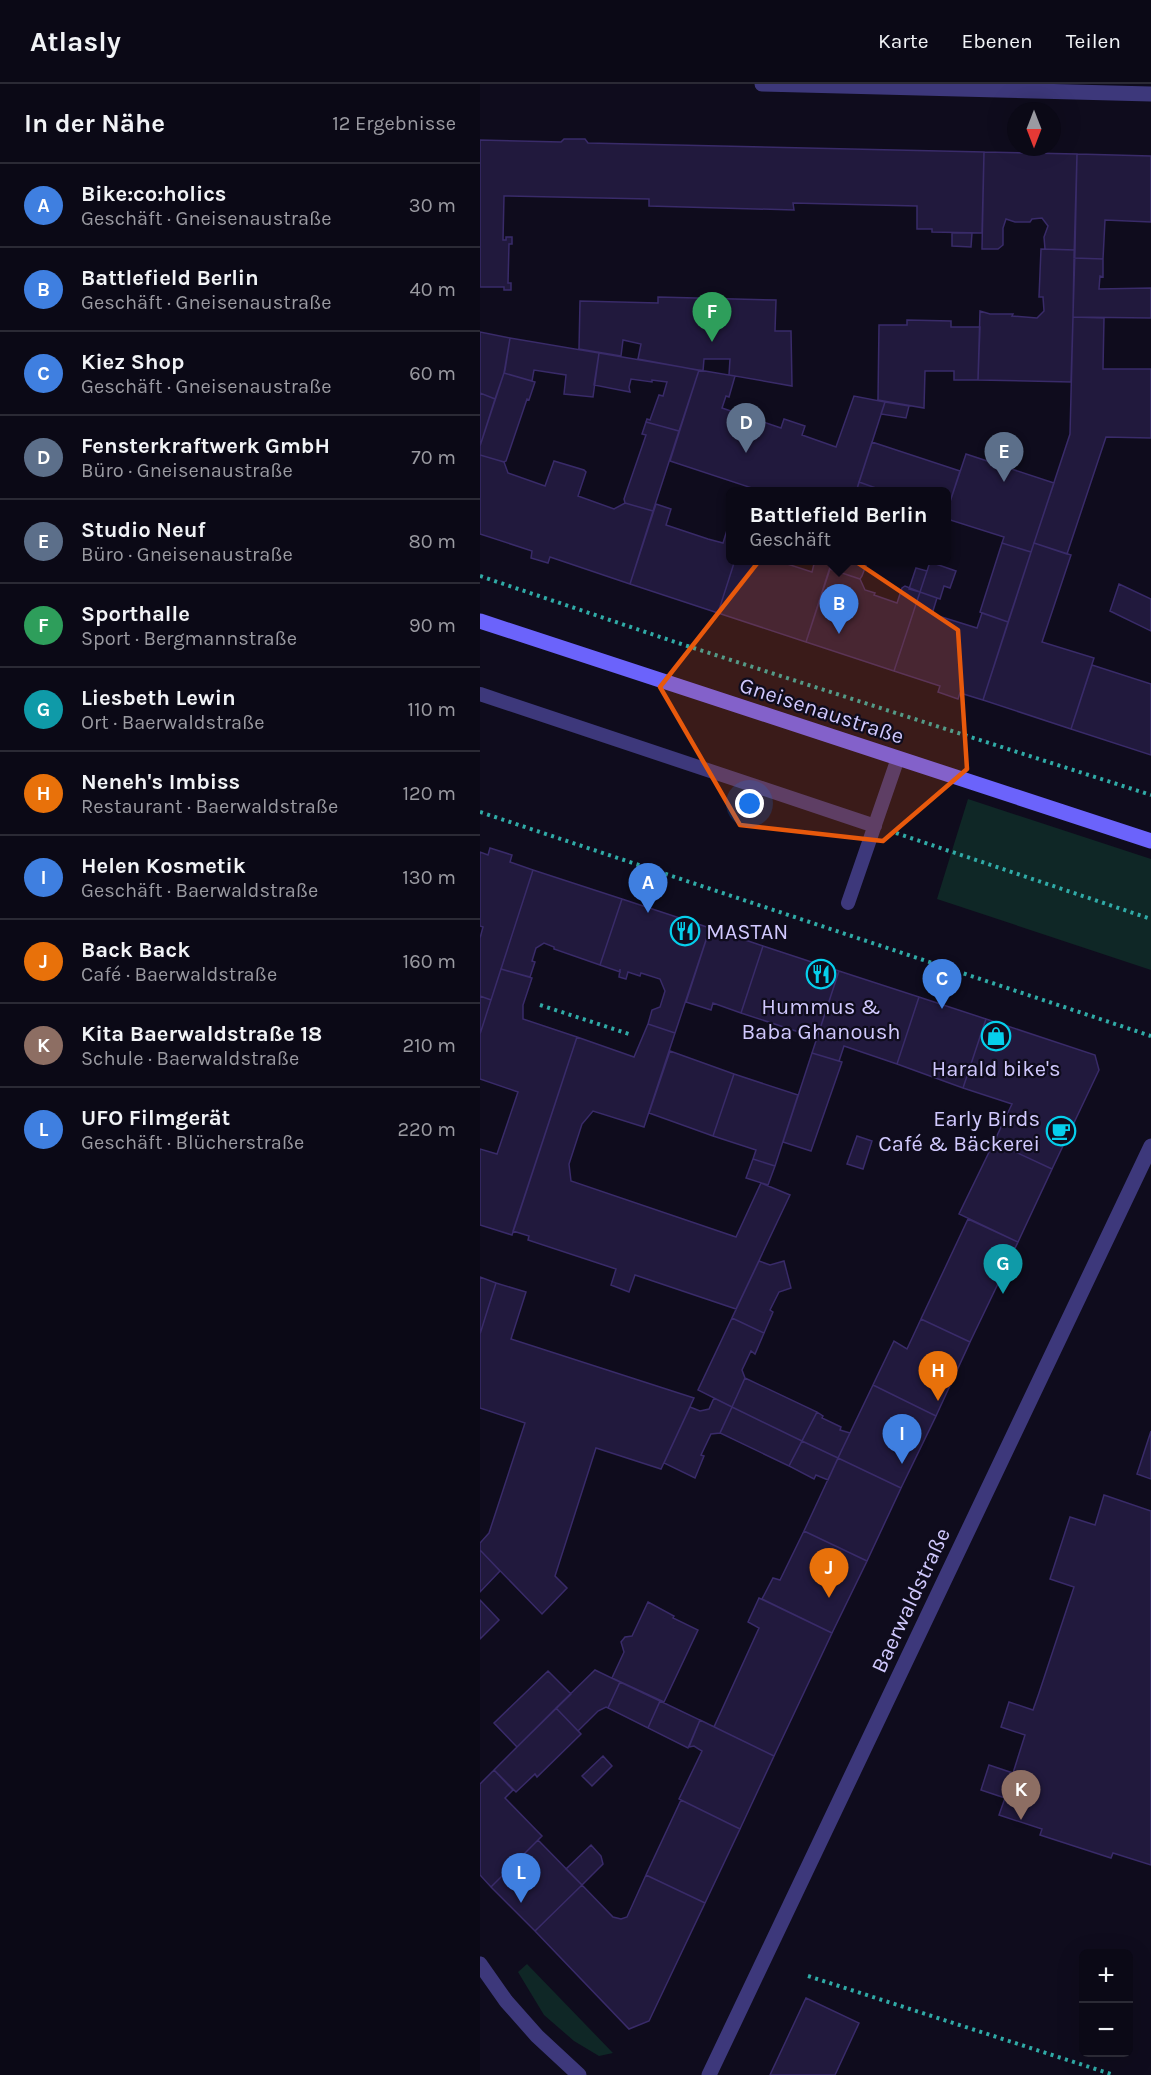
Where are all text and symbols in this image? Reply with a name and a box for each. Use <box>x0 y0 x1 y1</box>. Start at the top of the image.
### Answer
text: Atlasly <box>30 25 121 58</box>
text: Karte <box>878 29 929 53</box>
text: Ebenen <box>962 29 1033 53</box>
text: Teilen <box>1066 29 1121 53</box>
north arrow <box>1007 102 1061 156</box>
text: In der Nähe <box>24 108 165 139</box>
text: 12 Ergebnisse <box>332 112 456 135</box>
text: Bike:co:holics <box>81 181 226 207</box>
text: A <box>37 194 50 217</box>
text: 30 m <box>409 194 456 217</box>
text: Geschäft · Gneisenaustraße <box>81 207 331 230</box>
text: Battlefield Berlin <box>81 265 259 291</box>
text: B <box>37 278 50 301</box>
text: 40 m <box>410 278 456 301</box>
text: Geschäft · Gneisenaustraße <box>81 291 331 314</box>
pin: F <box>692 292 732 342</box>
text: Kiez Shop <box>81 349 184 375</box>
text: C <box>37 362 50 385</box>
text: 60 m <box>409 362 456 385</box>
text: Geschäft · Gneisenaustraße <box>81 375 331 398</box>
pin: D <box>726 404 766 453</box>
pin: E <box>984 432 1024 482</box>
text: Fensterkraftwerk GmbH <box>81 433 330 459</box>
text: D <box>37 446 50 469</box>
text: 70 m <box>411 446 456 469</box>
text: Büro · Gneisenaustraße <box>81 459 293 482</box>
popup <box>726 487 951 565</box>
text: Battlefield Berlin <box>750 502 927 528</box>
text: Studio Neuf <box>81 517 206 543</box>
text: Geschäft <box>750 528 831 551</box>
text: E <box>38 530 49 553</box>
text: 80 m <box>408 530 456 553</box>
text: Büro · Gneisenaustraße <box>81 543 293 566</box>
pin: B <box>820 584 858 634</box>
text: Sporthalle <box>81 601 190 627</box>
text: F <box>38 614 49 637</box>
text: 90 m <box>409 614 456 637</box>
text: Sport · Bergmannstraße <box>81 627 297 650</box>
street label: Gneisenaustraße <box>736 672 907 750</box>
text: Liesbeth Lewin <box>81 685 236 711</box>
text: G <box>37 698 50 721</box>
text: 110 m <box>407 698 456 721</box>
text: Ort · Baerwaldstraße <box>81 711 264 734</box>
text: Neneh's Imbiss <box>81 769 240 795</box>
text: H <box>36 782 51 805</box>
text: 120 m <box>402 782 456 805</box>
your location <box>735 789 764 818</box>
text: Restaurant · Baerwaldstraße <box>81 795 338 818</box>
text: Helen Kosmetik <box>81 853 246 879</box>
pin: A <box>628 864 668 913</box>
text: I <box>40 866 47 889</box>
text: 130 m <box>402 866 456 889</box>
text: Geschäft · Baerwaldstraße <box>81 879 318 902</box>
restaurant icon: MASTAN <box>669 915 701 947</box>
place label: MASTAN <box>706 919 788 945</box>
text: Back Back <box>81 937 190 963</box>
text: J <box>39 950 48 973</box>
text: 160 m <box>403 950 456 973</box>
restaurant icon: Hummus & Baba Ghanoush <box>805 958 837 990</box>
pin: C <box>922 960 962 1009</box>
text: Café · Baerwaldstraße <box>81 963 277 986</box>
place label: Hummus & Baba Ghanoush <box>741 994 901 1045</box>
shop icon: Harald bike's <box>980 1020 1012 1052</box>
text: Kita Baerwaldstraße 18 <box>81 1021 322 1047</box>
text: K <box>37 1034 50 1057</box>
text: 210 m <box>402 1034 456 1057</box>
text: Schule · Baerwaldstraße <box>81 1047 299 1070</box>
place label: Harald bike's <box>931 1056 1061 1082</box>
text: UFO Filmgerät <box>81 1105 230 1131</box>
place label: Early Birds Café & Bäckerei <box>878 1106 1040 1157</box>
cafe icon: Early Birds Café & Bäckerei <box>1045 1115 1077 1147</box>
text: L <box>39 1118 48 1141</box>
text: 220 m <box>397 1118 456 1141</box>
text: Geschäft · Blücherstraße <box>81 1131 304 1154</box>
pin: G <box>984 1244 1022 1294</box>
pin: H <box>918 1352 958 1401</box>
pin: I <box>882 1414 922 1464</box>
street label: Baerwaldstraße <box>866 1524 956 1677</box>
pin: J <box>810 1548 848 1598</box>
pin: K <box>1002 1770 1040 1820</box>
pin: L <box>502 1854 540 1903</box>
map controls <box>1079 1949 1133 2057</box>
button: + <box>1079 1949 1133 2003</box>
button: − <box>1079 2003 1133 2057</box>

